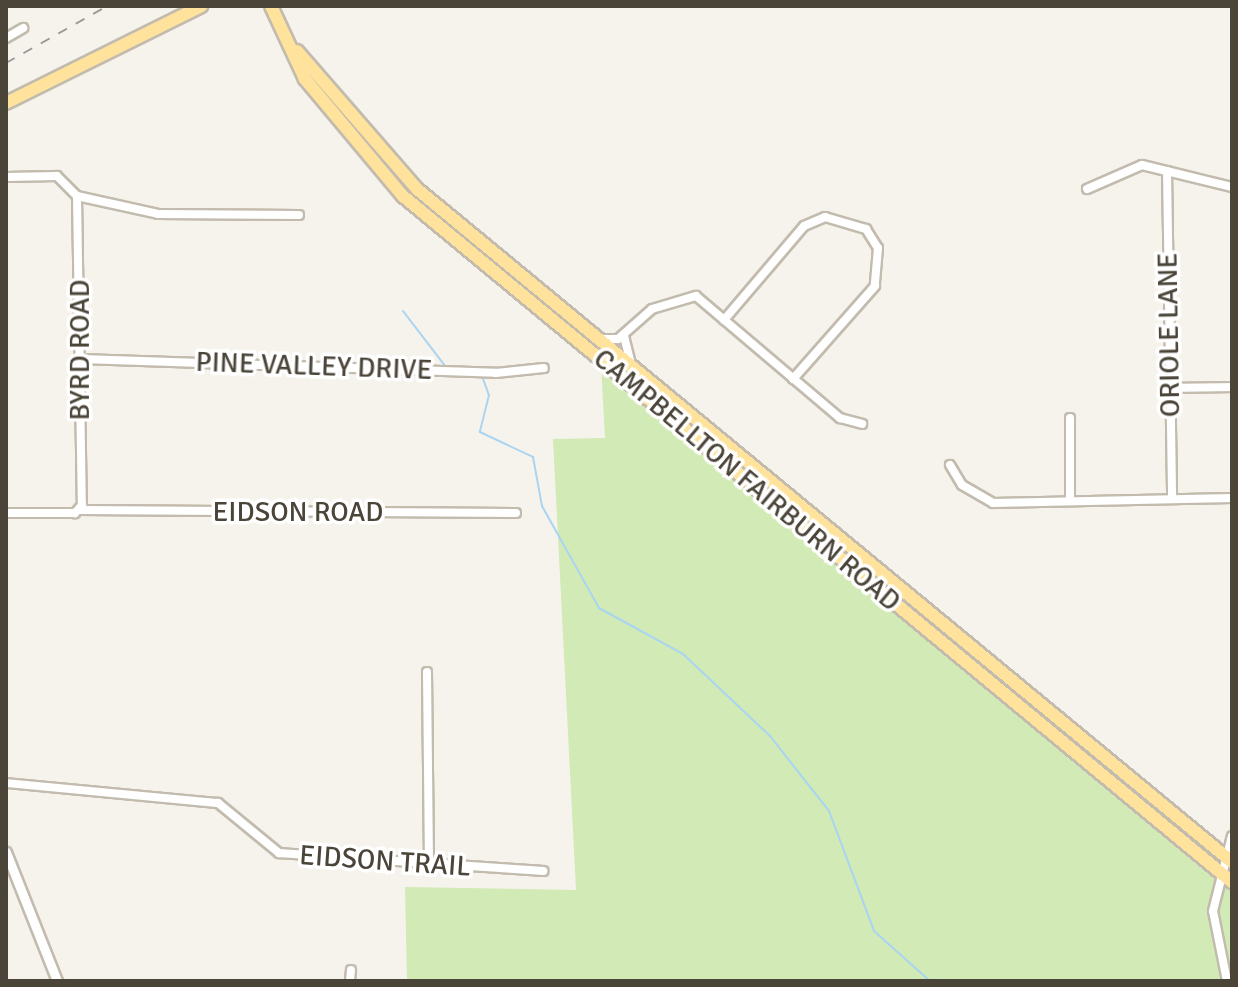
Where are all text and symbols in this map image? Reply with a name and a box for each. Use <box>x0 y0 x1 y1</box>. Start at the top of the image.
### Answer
street label: ORIOLE LANE <box>1151 252 1187 418</box>
street label: BYRD ROAD <box>63 279 97 421</box>
street label: CAMPBELLTON FAIRBURN ROAD <box>587 342 907 618</box>
street label: PINE VALLEY DRIVE <box>195 345 433 387</box>
street label: EIDSON ROAD <box>213 495 383 529</box>
street label: EIDSON TRAIL <box>298 838 472 884</box>

